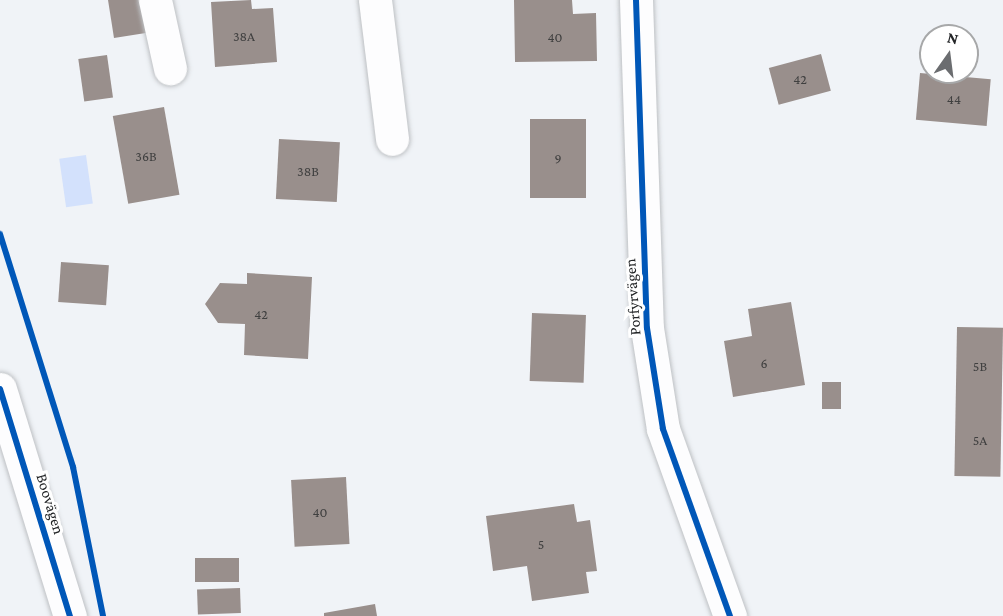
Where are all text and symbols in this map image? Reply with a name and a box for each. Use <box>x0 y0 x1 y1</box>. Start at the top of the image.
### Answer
north arrow <box>919 24 979 84</box>
house number: 38A <box>233 28 255 44</box>
text: N <box>946 28 960 48</box>
house number: 40 <box>547 29 563 45</box>
house number: 42 <box>793 71 807 87</box>
house number: 44 <box>947 91 961 107</box>
house number: 36B <box>135 148 157 164</box>
house number: 9 <box>554 150 562 166</box>
house number: 38B <box>297 163 319 179</box>
street label: Porfyrvägen <box>621 258 645 336</box>
house number: 42 <box>254 306 268 322</box>
house number: 6 <box>760 355 768 371</box>
house number: 5B <box>973 358 987 374</box>
house number: 5A <box>973 432 987 448</box>
street label: Boovägen <box>32 471 68 537</box>
house number: 40 <box>312 504 328 520</box>
house number: 5 <box>538 536 544 552</box>

